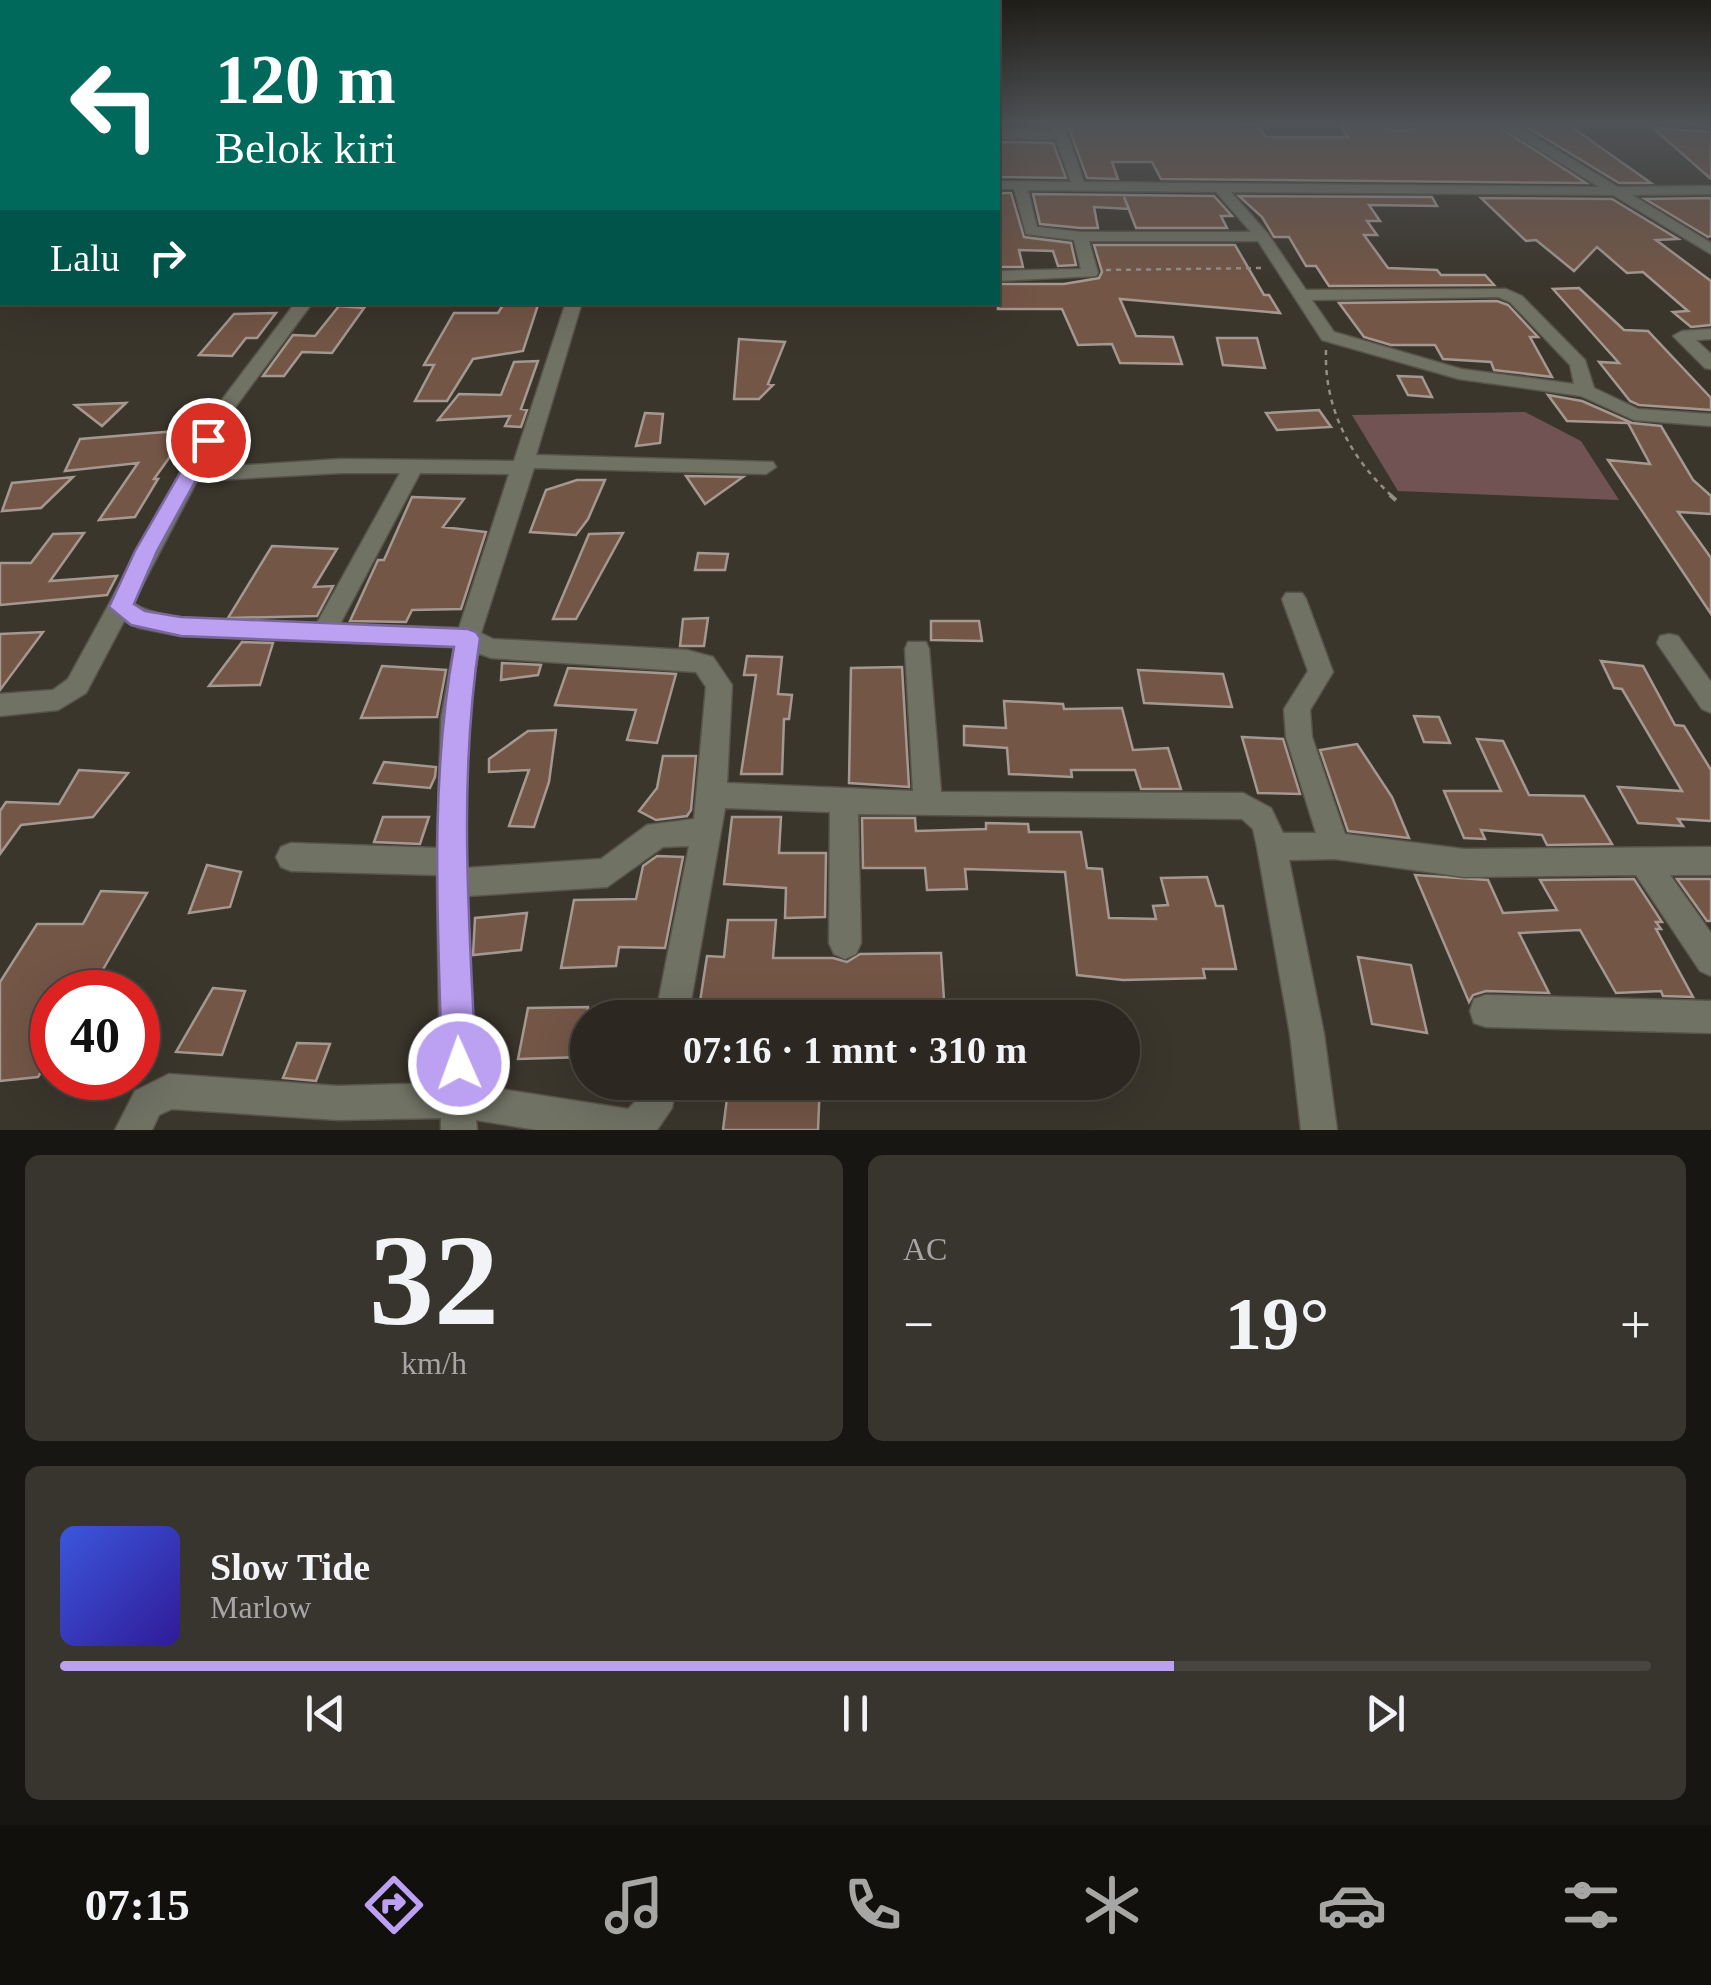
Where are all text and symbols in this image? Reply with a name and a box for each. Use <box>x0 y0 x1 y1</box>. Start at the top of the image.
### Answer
icon: left <box>50 40 180 170</box>
text: 120 m <box>215 41 396 118</box>
text: Belok kiri <box>215 123 396 173</box>
icon: right <box>140 230 195 285</box>
text: Lalu <box>50 237 120 279</box>
pin <box>166 398 251 483</box>
icon: arrive <box>181 413 236 468</box>
speed limit sign: 40 <box>30 970 160 1100</box>
position arrow <box>407 1012 511 1116</box>
text: 07:16 · 1 mnt · 310 m <box>683 1029 1027 1071</box>
text: 32 <box>369 1208 499 1352</box>
text: AC <box>903 1231 947 1267</box>
text: 19° <box>1225 1282 1330 1365</box>
text: − <box>903 1294 934 1355</box>
text: + <box>1620 1294 1651 1355</box>
text: km/h <box>401 1345 467 1381</box>
text: Slow Tide <box>210 1546 370 1588</box>
text: Marlow <box>210 1589 311 1625</box>
icon: previous <box>298 1686 353 1741</box>
icon: pause <box>828 1686 883 1741</box>
icon: next <box>1358 1686 1413 1741</box>
icon: directions <box>359 1870 429 1940</box>
icon: music <box>599 1870 669 1940</box>
icon: phone <box>838 1870 908 1940</box>
icon: climate <box>1077 1870 1147 1940</box>
icon: car <box>1317 1870 1387 1940</box>
icon: filters <box>1556 1870 1626 1940</box>
text: 07:15 <box>85 1880 190 1930</box>

